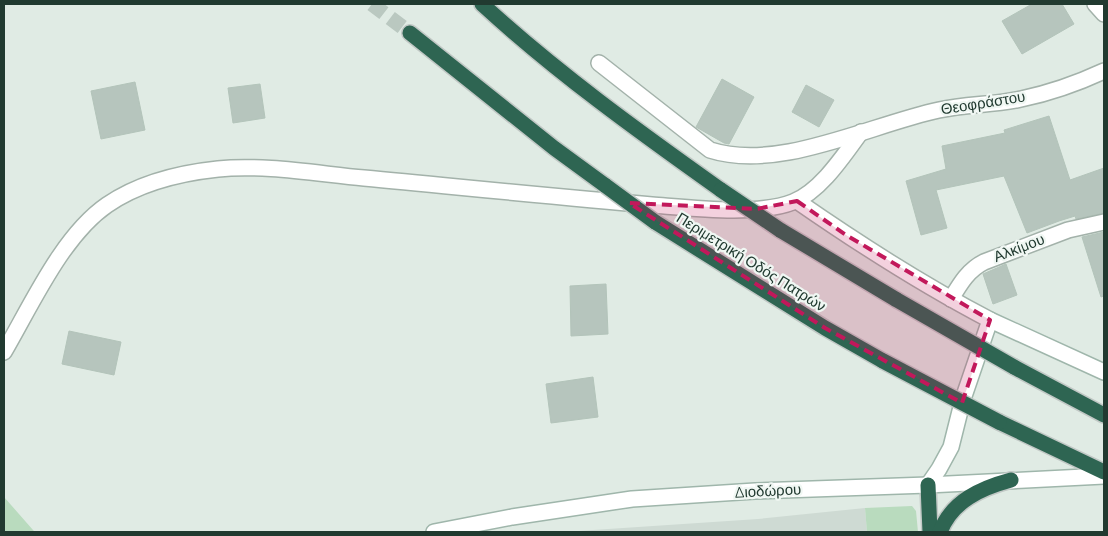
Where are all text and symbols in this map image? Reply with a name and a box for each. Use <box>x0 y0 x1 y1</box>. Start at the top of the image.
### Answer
street label: Θεοφράστου <box>939 86 1026 118</box>
street label: Περιμετρική Οδός Πατρών <box>674 208 830 315</box>
street label: Αλκίμου <box>991 229 1047 265</box>
street label: Διοδώρου <box>734 479 802 501</box>

